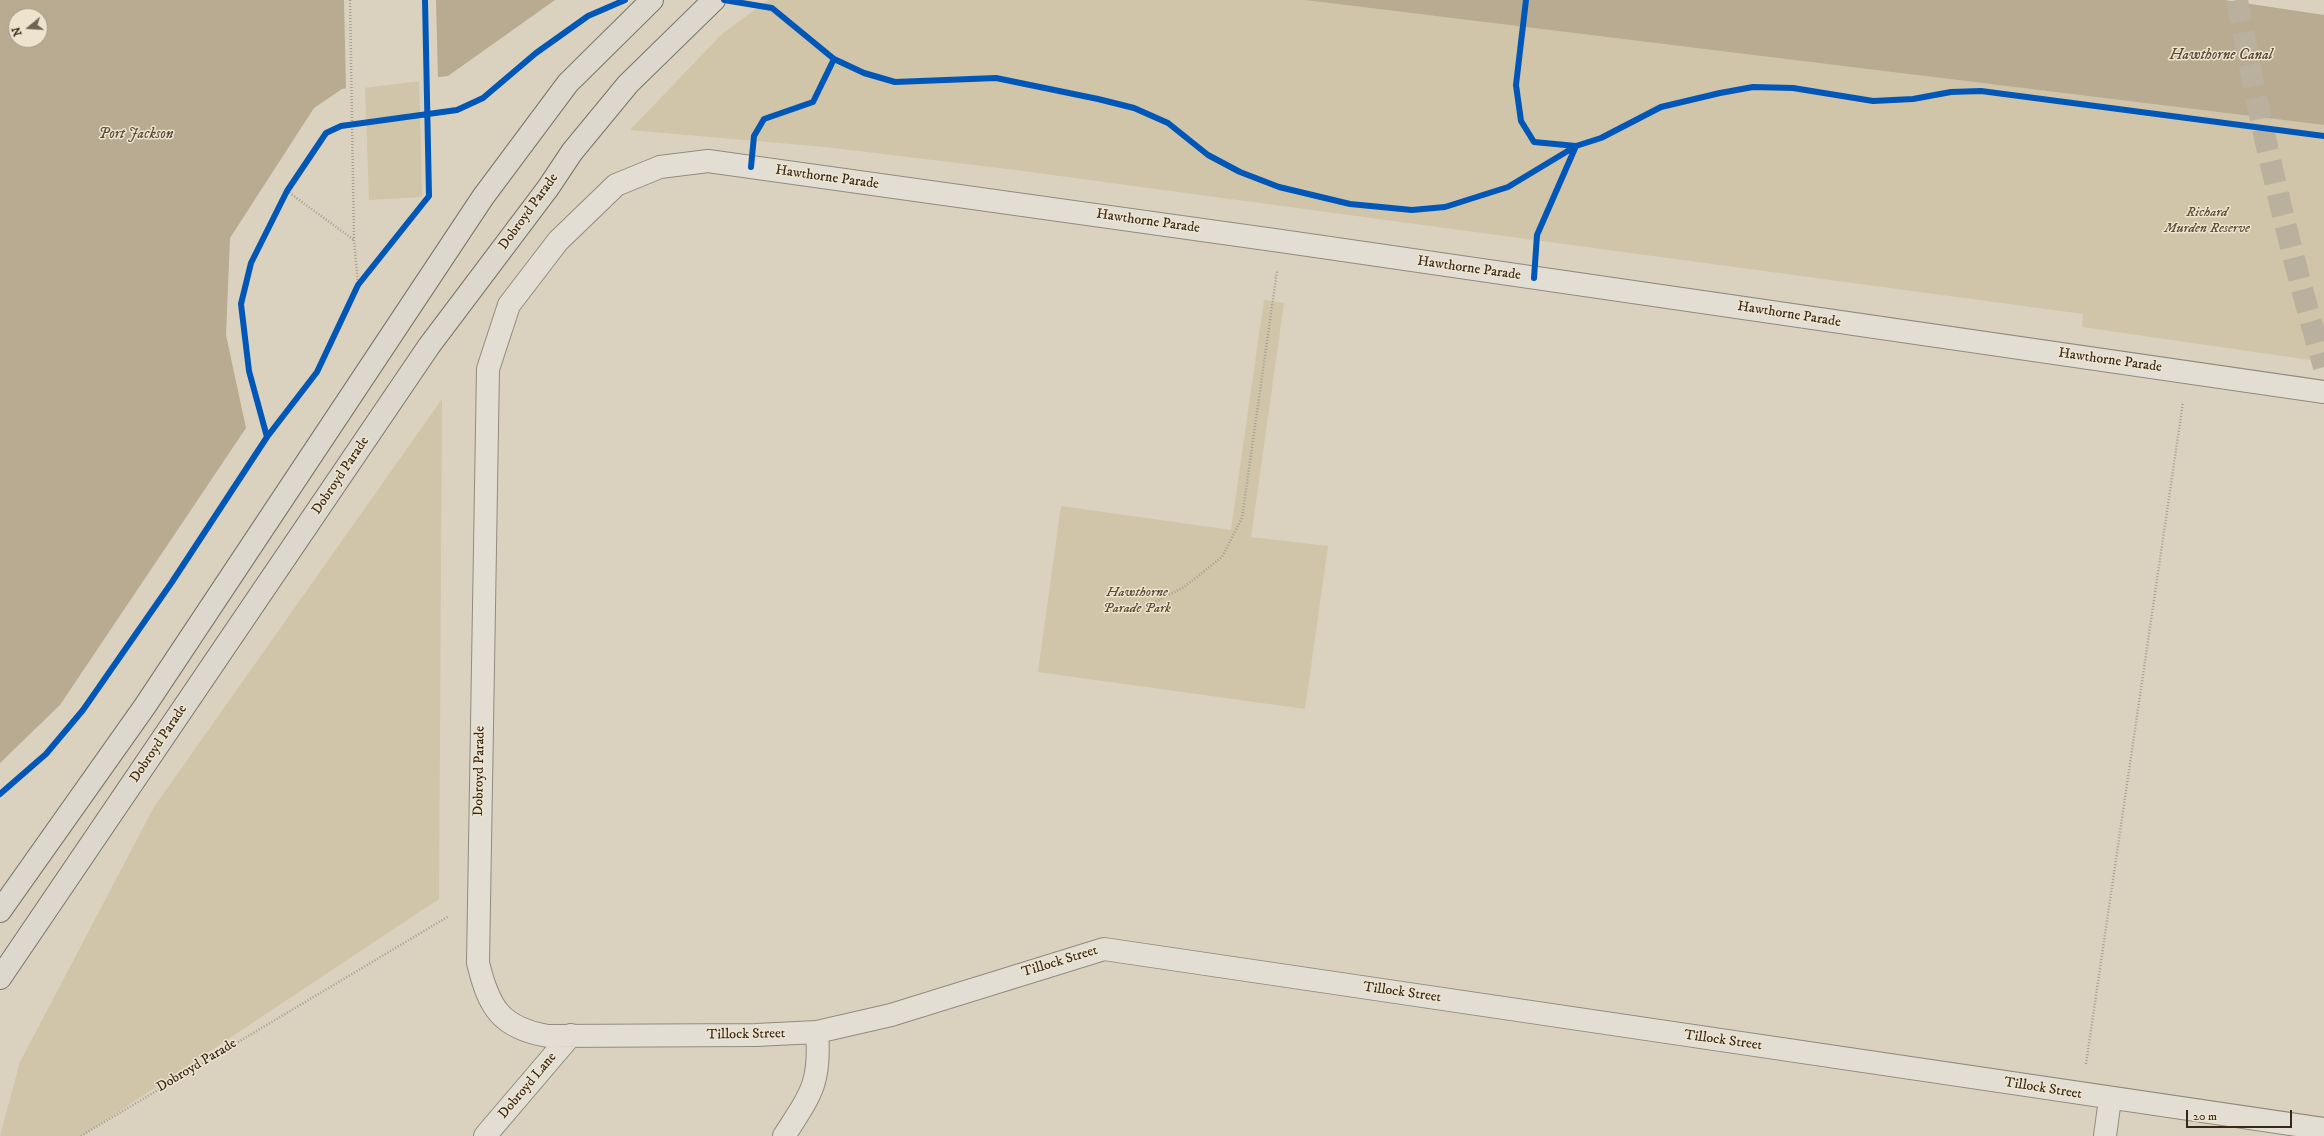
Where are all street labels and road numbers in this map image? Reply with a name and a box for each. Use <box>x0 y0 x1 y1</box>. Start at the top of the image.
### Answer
street label: Hawthorne Parade <box>774 162 880 194</box>
street label: Dobroyd Parade <box>496 171 562 253</box>
street label: Hawthorne Parade <box>1095 206 1201 238</box>
street label: Hawthorne Parade <box>1416 253 1522 285</box>
street label: Hawthorne Parade <box>1736 299 1842 331</box>
street label: Hawthorne Parade <box>2057 345 2163 377</box>
street label: Dobroyd Parade <box>309 434 373 518</box>
street label: Dobroyd Parade <box>127 702 191 786</box>
street label: Dobroyd Parade <box>471 726 489 816</box>
street label: Tillock Street <box>1020 943 1100 981</box>
street label: Tillock Street <box>1362 979 1442 1007</box>
street label: Tillock Street <box>707 1026 785 1044</box>
street label: Tillock Street <box>1683 1027 1763 1055</box>
street label: Dobroyd Parade <box>154 1036 240 1096</box>
street label: Dobroyd Lane <box>495 1049 561 1123</box>
street label: Tillock Street <box>2003 1075 2083 1103</box>

